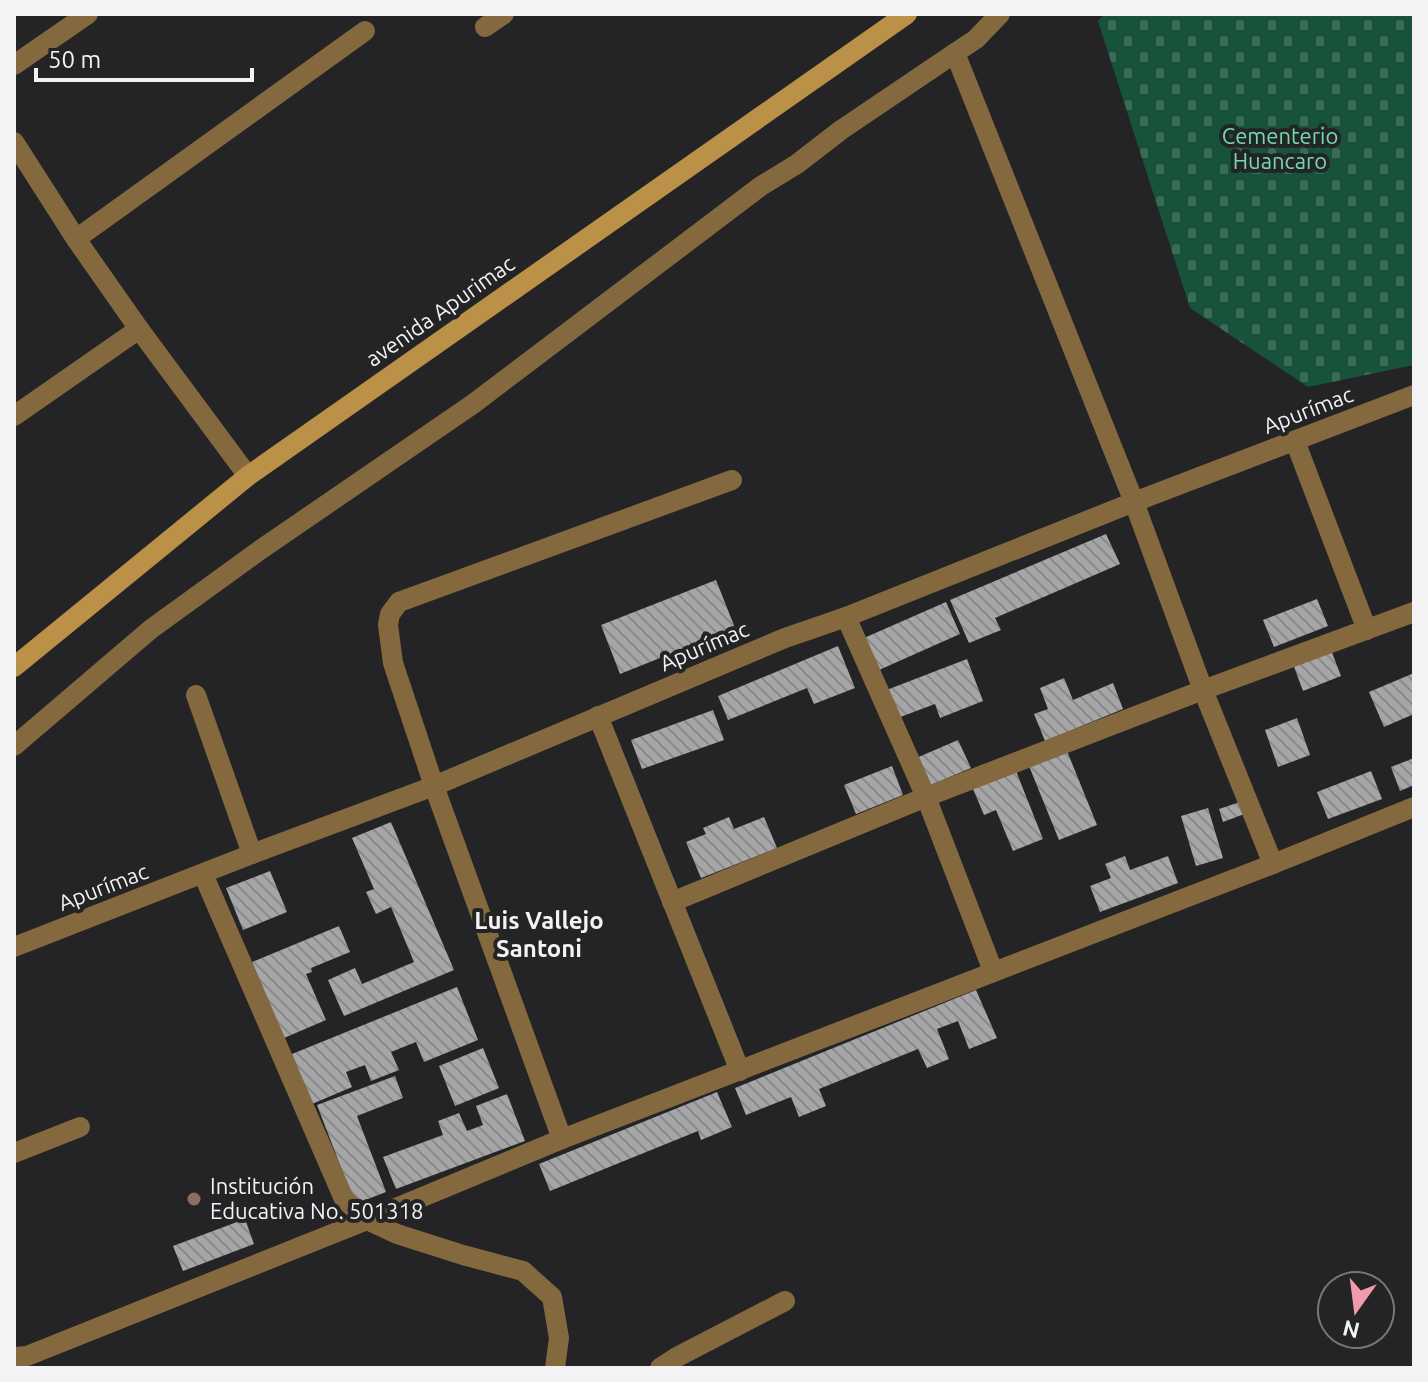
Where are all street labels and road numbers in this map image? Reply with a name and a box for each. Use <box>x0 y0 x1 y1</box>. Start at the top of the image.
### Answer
street label: avenida Apurimac <box>361 250 519 371</box>
street label: Apurímac <box>1259 381 1356 438</box>
street label: Apurímac <box>656 616 752 675</box>
street label: Apurímac <box>54 858 151 915</box>

